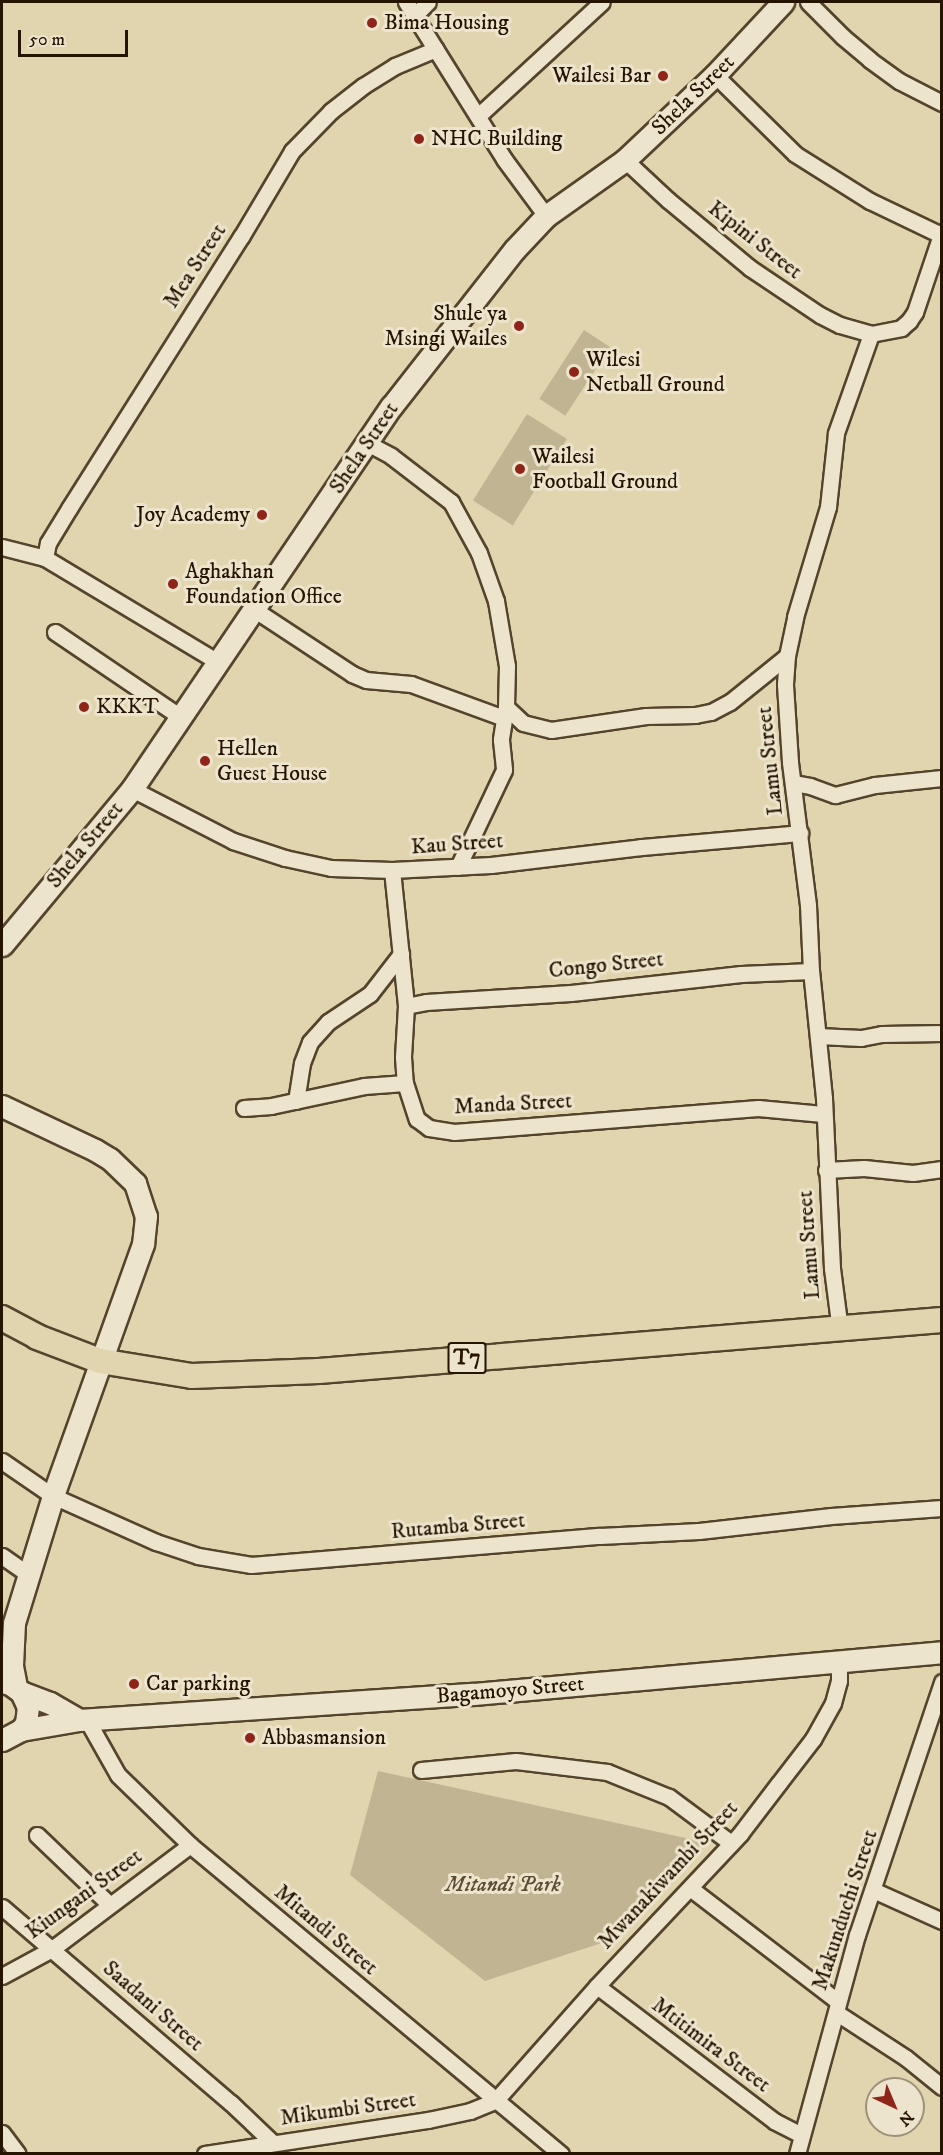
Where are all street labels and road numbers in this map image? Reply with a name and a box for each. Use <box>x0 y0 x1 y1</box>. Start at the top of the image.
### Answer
street label: Shela Street <box>646 49 740 141</box>
street label: Kipini Street <box>703 195 807 285</box>
street label: Mea Street <box>158 219 232 313</box>
street label: Shela Street <box>324 397 404 499</box>
street label: Lamu Street <box>751 705 789 817</box>
street label: Shela Street <box>41 796 129 894</box>
street label: Kau Street <box>410 828 504 860</box>
street label: Congo Street <box>547 946 665 984</box>
street label: Manda Street <box>453 1088 573 1120</box>
street label: Lamu Street <box>792 1190 826 1300</box>
road number: T7 <box>448 1340 486 1376</box>
street label: Rutamba Street <box>390 1507 526 1545</box>
street label: Bagamoyo Street <box>435 1670 585 1710</box>
street label: Mwanakiwambi Street <box>592 1795 744 1955</box>
street label: Makunduchi Street <box>807 1826 883 1994</box>
street label: Kiungani Street <box>21 1843 147 1945</box>
street label: Mitandi Street <box>269 1879 383 1981</box>
street label: Saadani Street <box>97 1955 209 2057</box>
street label: Mtitimira Street <box>647 1992 775 2098</box>
street label: Mikumbi Street <box>279 2086 417 2132</box>

